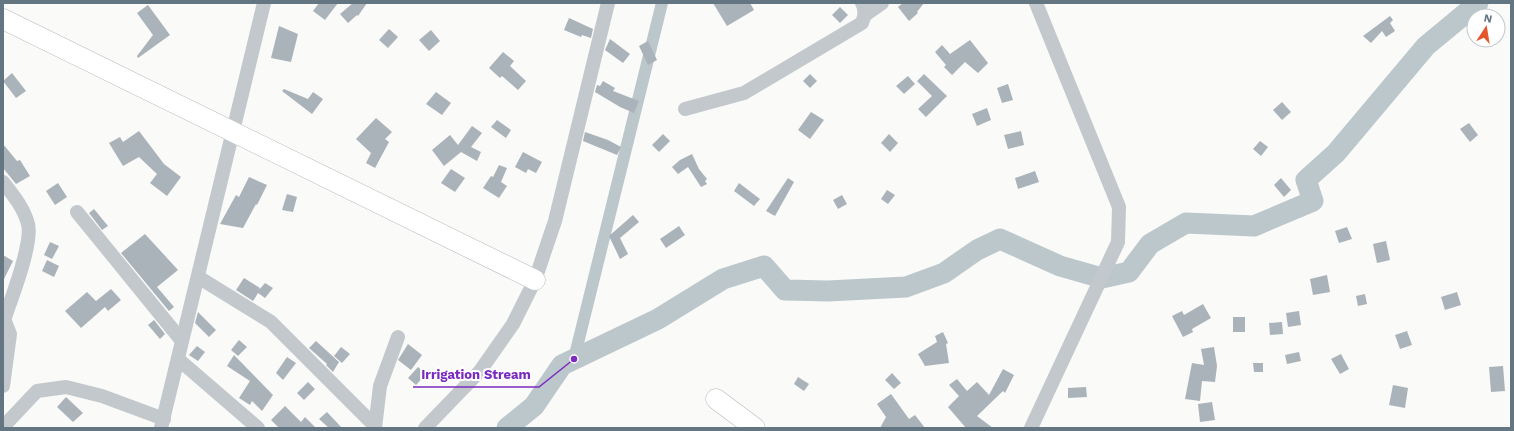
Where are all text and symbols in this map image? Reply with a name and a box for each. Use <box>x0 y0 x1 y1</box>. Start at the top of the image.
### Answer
north arrow <box>1466 8 1506 48</box>
text: N <box>1483 12 1493 26</box>
callout: Irrigation Stream <box>413 362 539 387</box>
text: Irrigation Stream <box>421 367 531 382</box>

